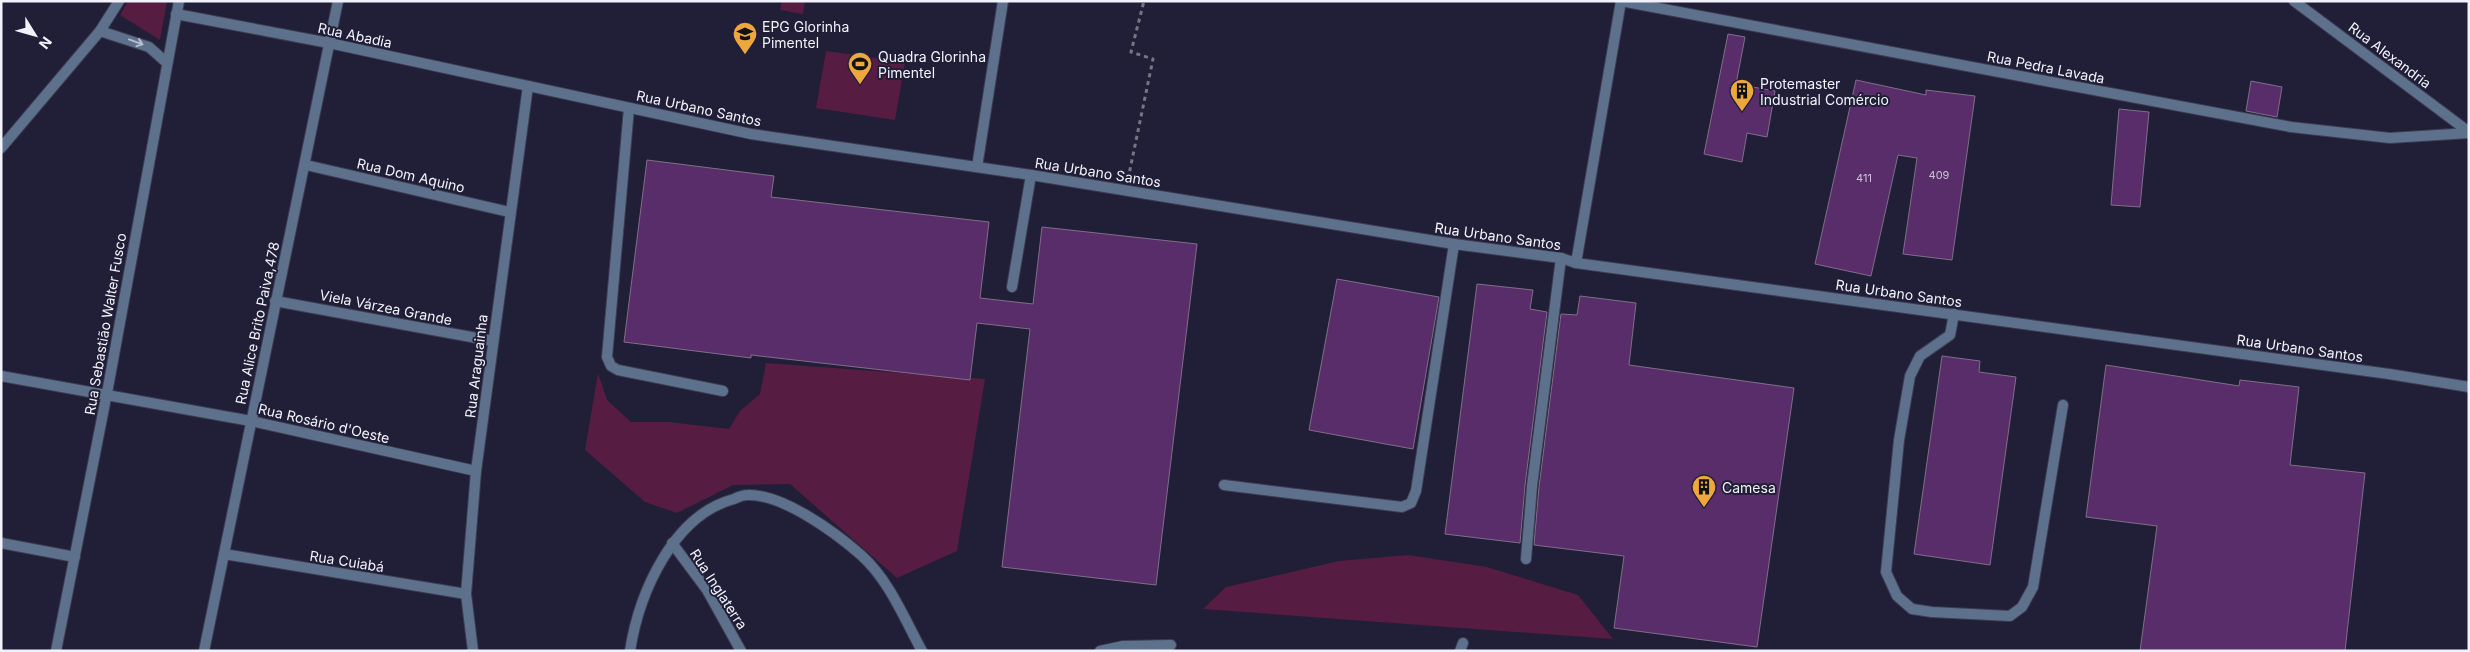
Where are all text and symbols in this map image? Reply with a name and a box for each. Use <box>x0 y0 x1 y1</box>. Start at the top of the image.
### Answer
north arrow <box>10 10 60 60</box>
place label: EPG Glorinha Pimentel <box>762 18 849 51</box>
street label: Rua Alexandria <box>2345 18 2435 92</box>
street label: Rua Abadia <box>316 19 394 51</box>
school or university icon: EPG Glorinha Pimentel <box>732 21 758 55</box>
text: N <box>36 34 56 53</box>
one-way arrow <box>128 38 143 47</box>
street label: Rua Pedra Lavada <box>1986 47 2106 87</box>
place label: Quadra Glorinha Pimentel <box>878 48 986 81</box>
sports icon: Quadra Glorinha Pimentel <box>847 51 873 85</box>
place label: Protemaster Industrial Comércio <box>1760 75 1889 108</box>
building icon: Protemaster Industrial Comércio <box>1729 78 1755 112</box>
street label: Rua Urbano Santos <box>635 86 763 130</box>
street label: Rua Dom Aquino <box>355 154 467 196</box>
street label: Rua Urbano Santos <box>1034 154 1162 190</box>
house number: 409 <box>1929 168 1950 182</box>
house number: 411 <box>1856 171 1872 185</box>
street label: Rua Urbano Santos <box>1434 219 1562 253</box>
street label: Rua Sebastião Walter Fusco <box>81 232 129 416</box>
street label: Rua Alice Brito Paiva,478 <box>231 240 283 406</box>
street label: Rua Urbano Santos <box>1835 276 1963 310</box>
street label: Viela Várzea Grande <box>318 286 454 328</box>
street label: Rua Araguainha <box>461 313 491 419</box>
street label: Rua Urbano Santos <box>2236 331 2364 365</box>
street label: Rua Rosário d'Oeste <box>257 400 391 446</box>
building icon: Camesa <box>1691 474 1717 508</box>
place label: Camesa <box>1722 479 1776 496</box>
street label: Rua Inglaterra <box>687 546 751 632</box>
street label: Rua Cuiabá <box>308 547 386 575</box>

